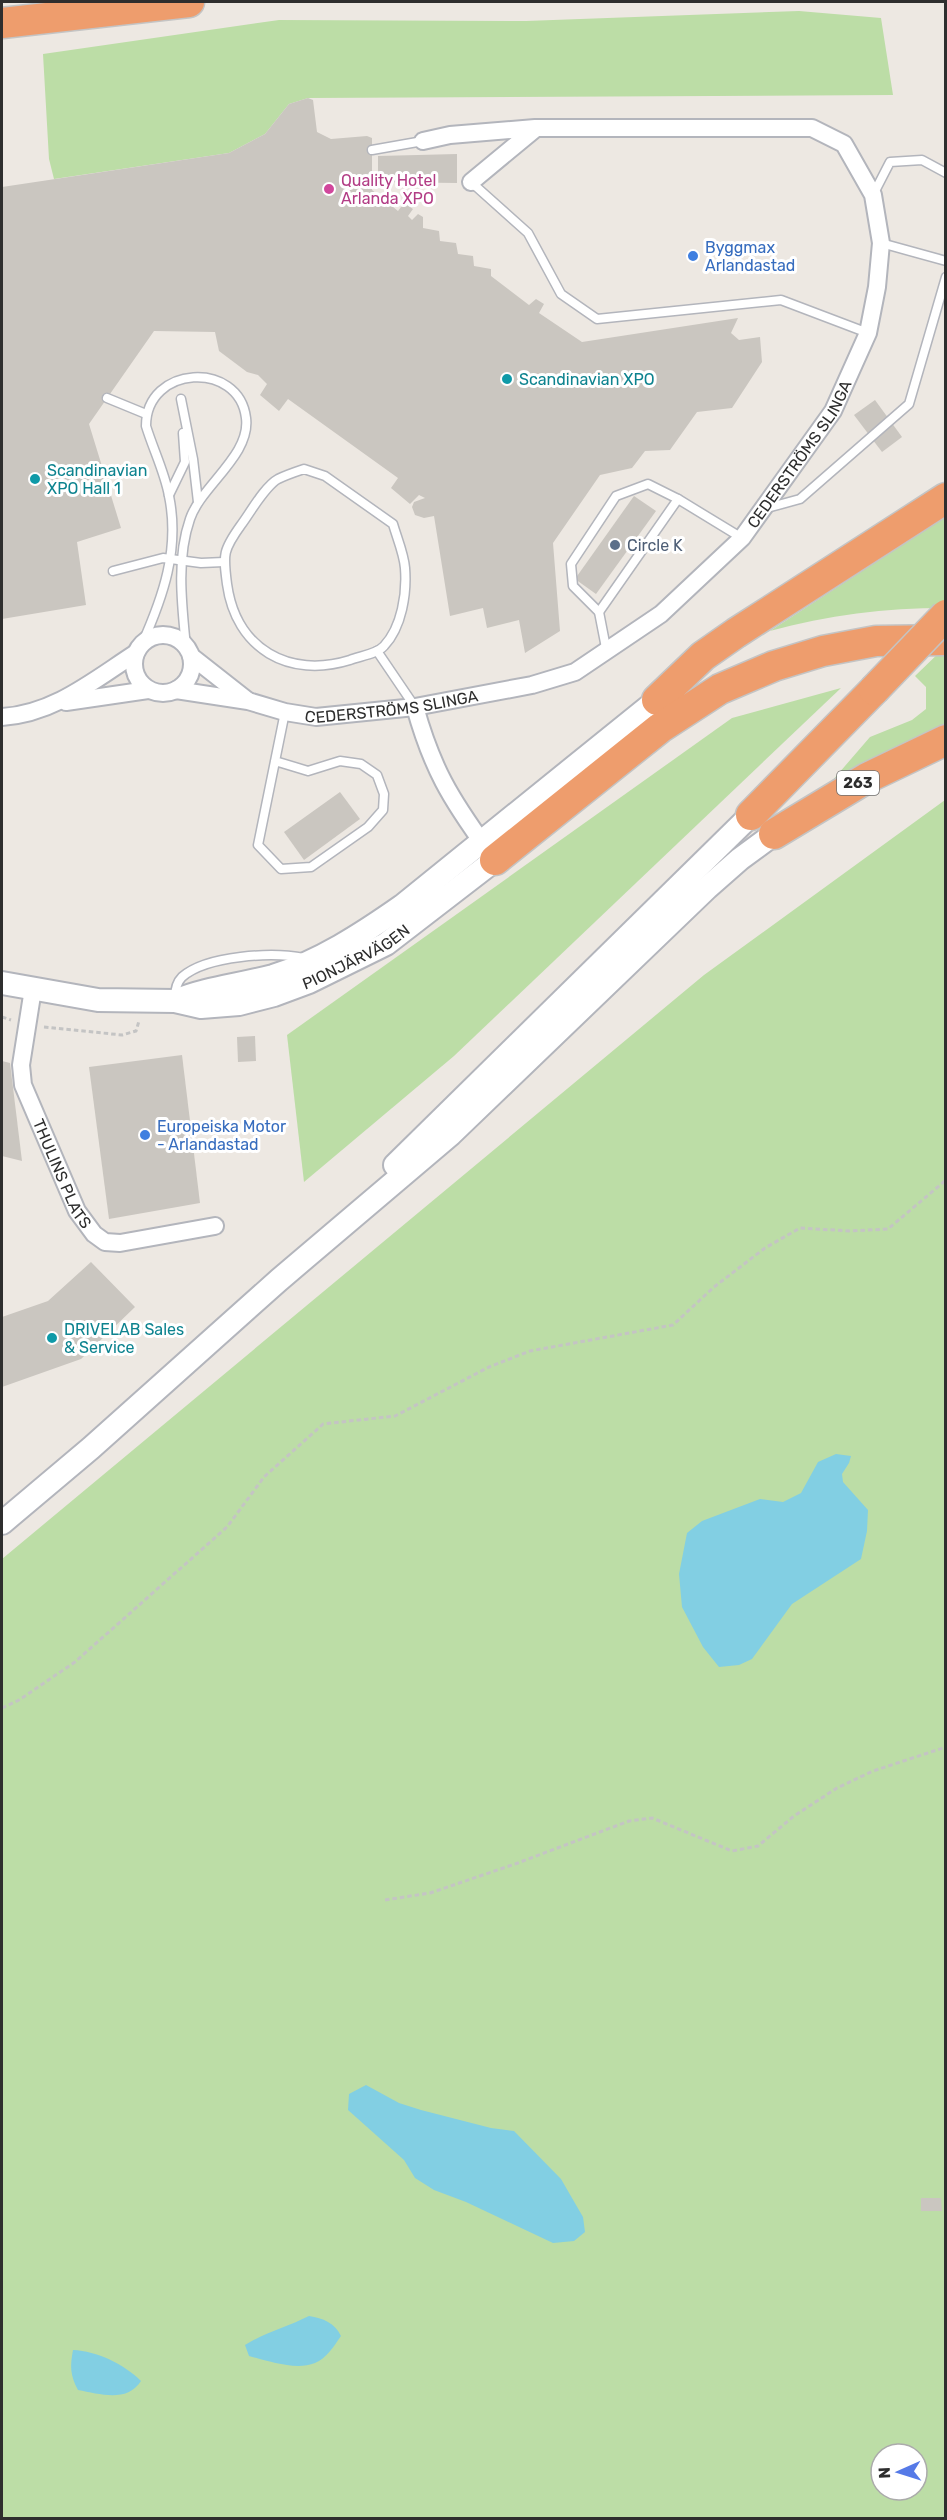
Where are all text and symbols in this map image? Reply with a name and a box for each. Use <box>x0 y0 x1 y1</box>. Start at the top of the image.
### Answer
place label: Quality Hotel Arlanda XPO <box>341 171 436 208</box>
marker: Quality Hotel Arlanda XPO <box>322 182 336 196</box>
place label: Byggmax Arlandastad <box>705 238 795 275</box>
marker: Byggmax Arlandastad <box>686 249 700 263</box>
place label: Scandinavian XPO <box>519 370 655 389</box>
marker: Scandinavian XPO <box>500 372 514 386</box>
street label: CEDERSTRÖMS SLINGA <box>743 377 855 532</box>
place label: Scandinavian XPO Hall 1 <box>47 461 147 498</box>
marker: Scandinavian XPO Hall 1 <box>28 472 42 486</box>
place label: Circle K <box>627 536 683 555</box>
marker: Circle K <box>608 538 622 552</box>
street label: CEDERSTRÖMS SLINGA <box>304 686 480 726</box>
road number: 263 <box>837 771 879 795</box>
street label: PIONJÄRVÄGEN <box>300 920 413 993</box>
street label: THULINS PLATS <box>29 1116 96 1232</box>
place label: Europeiska Motor - Arlandastad <box>157 1117 286 1154</box>
marker: Europeiska Motor - Arlandastad <box>138 1128 152 1142</box>
place label: DRIVELAB Sales & Service <box>64 1320 184 1357</box>
marker: DRIVELAB Sales & Service <box>45 1331 59 1345</box>
north arrow <box>869 2442 929 2502</box>
text: N <box>875 2467 894 2479</box>

